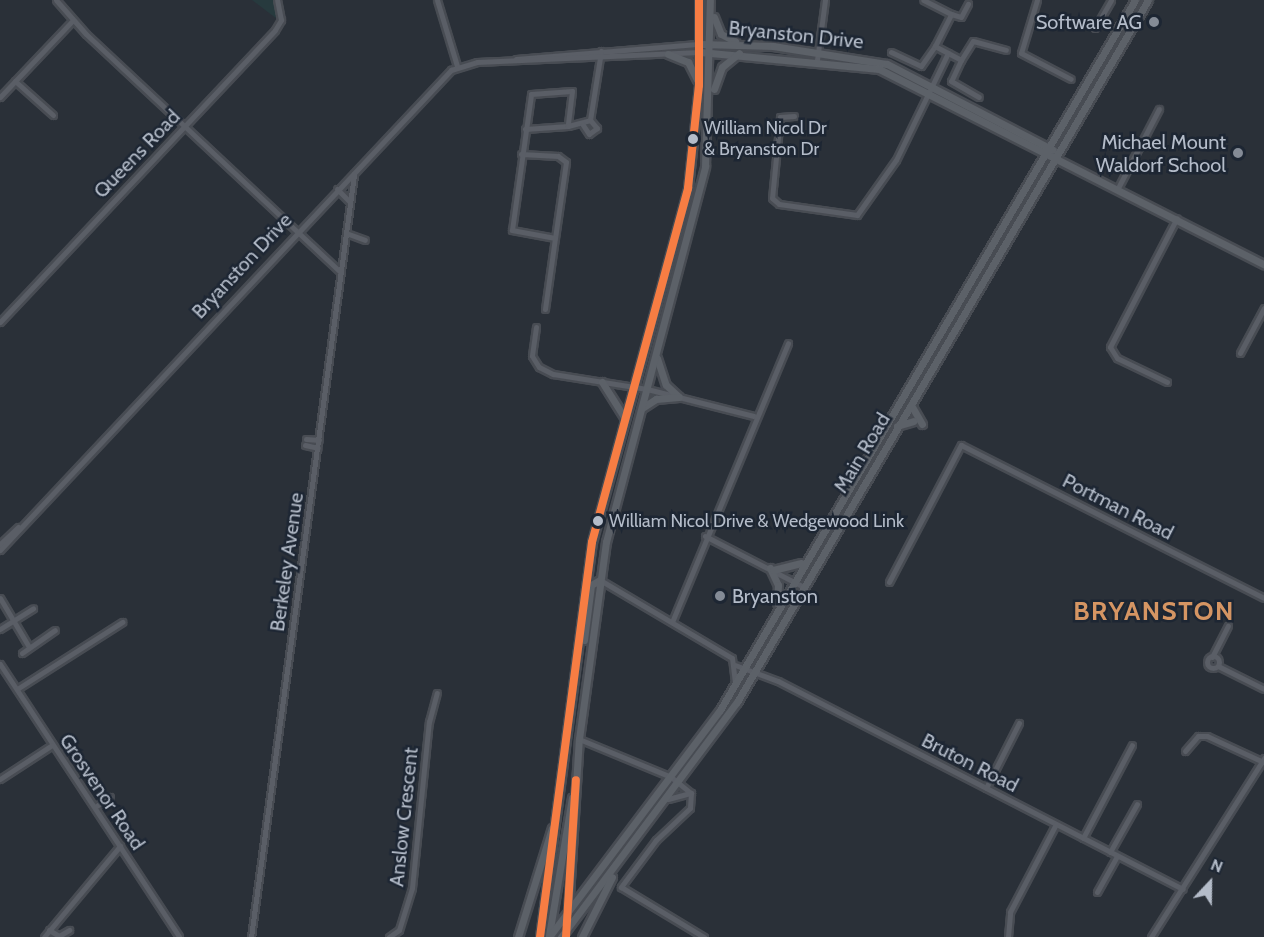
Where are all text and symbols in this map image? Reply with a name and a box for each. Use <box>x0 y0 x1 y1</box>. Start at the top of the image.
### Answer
place label: Software AG <box>1036 10 1142 34</box>
marker: Software AG <box>1147 15 1161 29</box>
street label: Bryanston Drive <box>727 16 865 54</box>
street label: Queens Road <box>89 105 185 203</box>
place label: William Nicol Dr & Bryanston Dr <box>704 118 827 160</box>
place label: Michael Mount Waldorf School <box>1096 130 1226 177</box>
marker: William Nicol Dr & Bryanston Dr <box>687 133 699 145</box>
marker: Michael Mount Waldorf School <box>1231 146 1245 160</box>
street label: Bryanston Drive <box>187 208 297 324</box>
street label: Main Road <box>829 409 895 497</box>
street label: Portman Road <box>1058 469 1178 545</box>
street label: Berkeley Avenue <box>265 491 309 633</box>
place label: William Nicol Drive & Wedgewood Link <box>609 510 904 532</box>
marker: William Nicol Drive & Wedgewood Link <box>592 515 604 527</box>
place label: Bryanston <box>732 584 818 608</box>
marker: Bryanston <box>713 589 727 603</box>
district label: BRYANSTON <box>1073 596 1235 628</box>
street label: Bruton Road <box>918 728 1022 798</box>
street label: Grosvenor Road <box>54 729 150 855</box>
street label: Anslow Crescent <box>385 746 423 888</box>
north arrow <box>1180 853 1240 913</box>
text: N <box>1208 855 1226 877</box>

